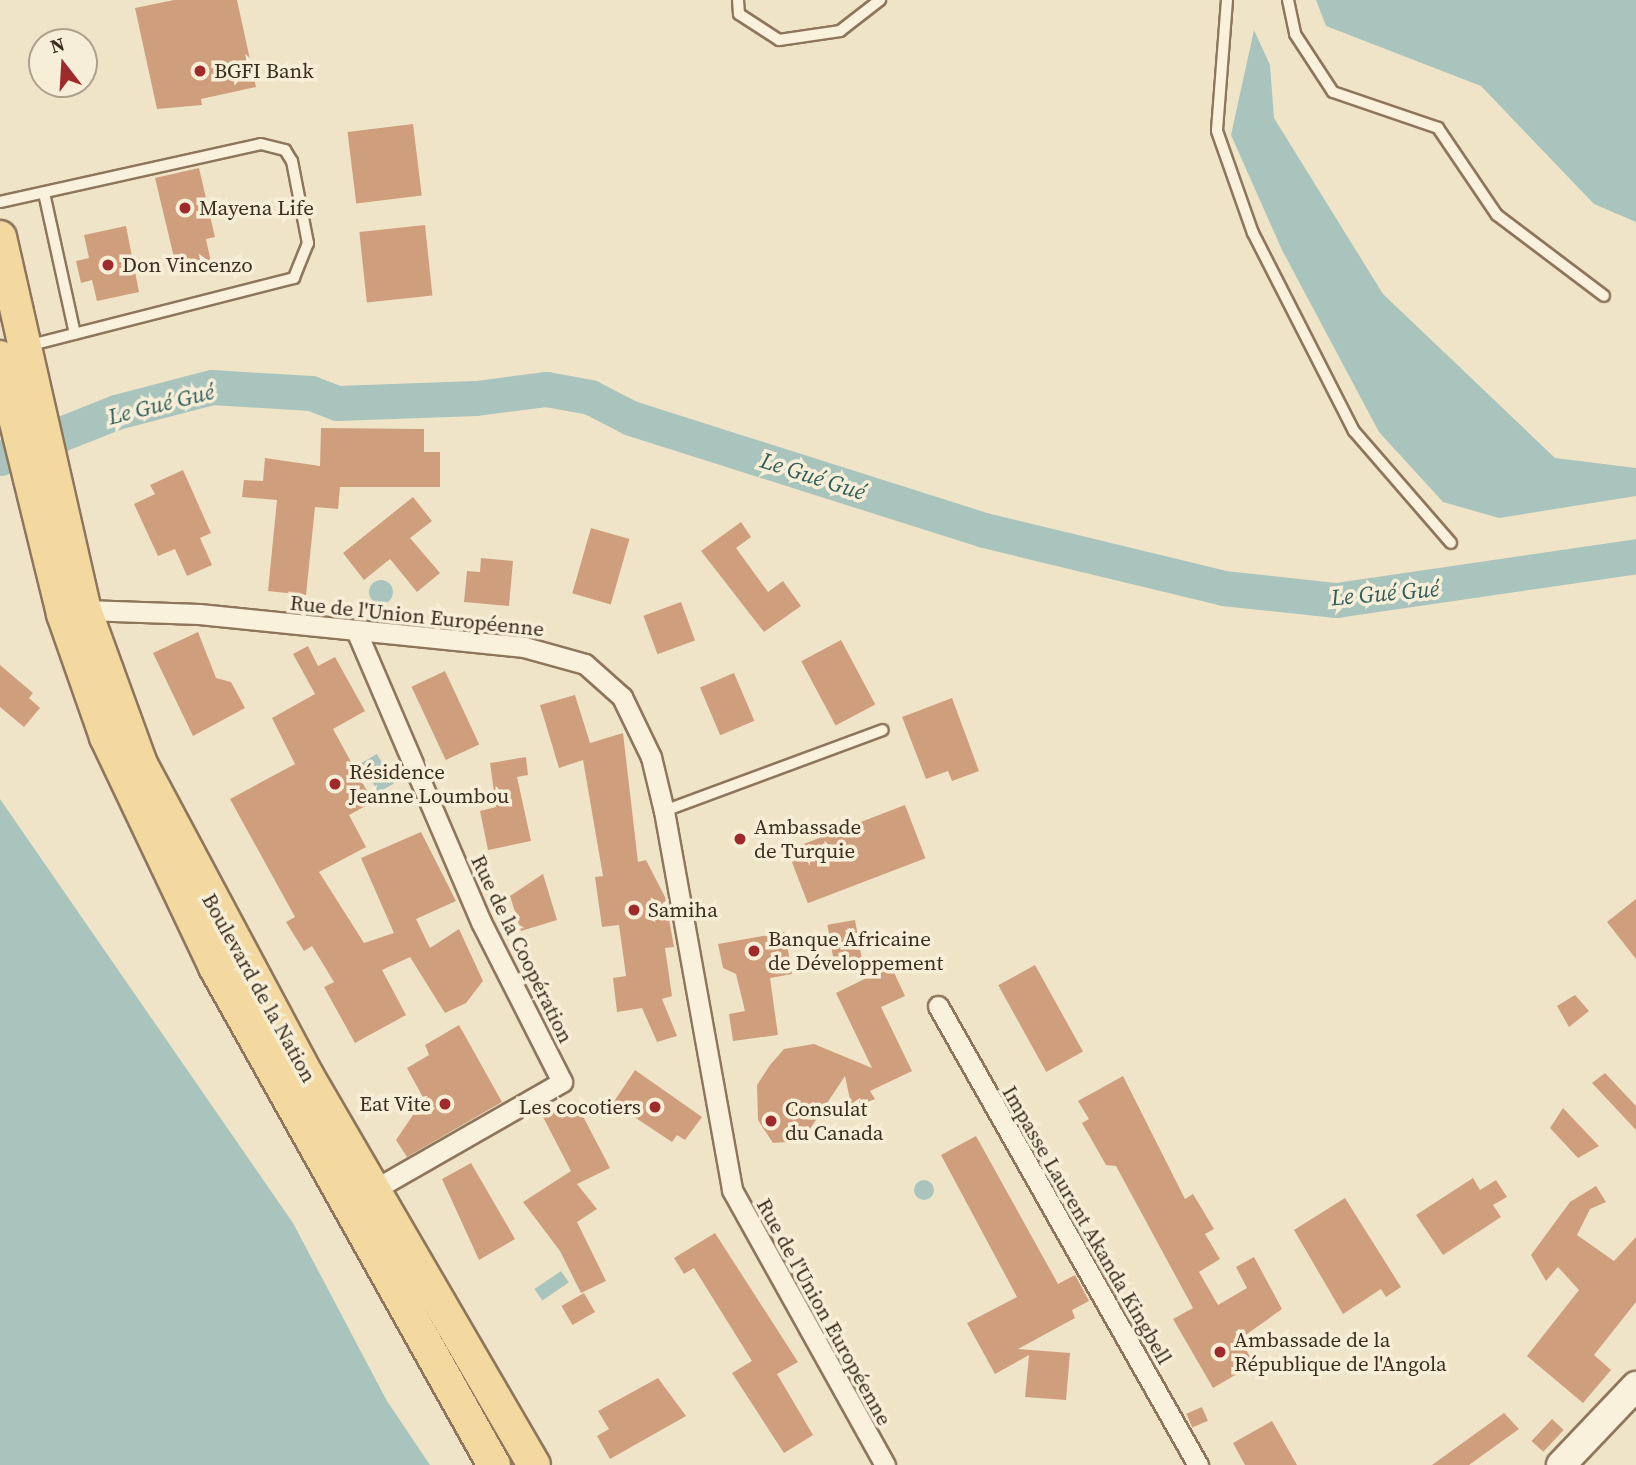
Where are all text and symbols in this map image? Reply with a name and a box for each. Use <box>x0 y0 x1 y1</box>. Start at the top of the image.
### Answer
north arrow <box>28 28 98 98</box>
text: N <box>47 30 68 59</box>
place label: BGFI Bank <box>214 58 314 84</box>
marker: BGFI Bank <box>192 63 208 79</box>
place label: Mayena Life <box>199 195 314 221</box>
marker: Mayena Life <box>177 200 193 216</box>
place label: Don Vincenzo <box>122 252 253 278</box>
marker: Don Vincenzo <box>100 257 116 273</box>
water label: Le Gué Gué <box>105 378 217 430</box>
water label: Le Gué Gué <box>757 446 869 506</box>
water label: Le Gué Gué <box>1330 575 1440 611</box>
street label: Rue de l'Union Européenne <box>289 590 545 642</box>
place label: Résidence Jeanne Loumbou <box>349 759 509 809</box>
marker: Résidence Jeanne Loumbou <box>327 776 343 792</box>
place label: Ambassade de Turquie <box>754 814 861 864</box>
marker: Ambassade de Turquie <box>732 831 748 847</box>
street label: Rue de la Coopération <box>466 851 578 1047</box>
street label: Boulevard de la Nation <box>197 889 321 1087</box>
place label: Samiha <box>648 897 718 923</box>
marker: Samiha <box>626 902 642 918</box>
place label: Banque Africaine de Développement <box>768 926 943 976</box>
marker: Banque Africaine de Développement <box>746 943 762 959</box>
street label: Impasse Laurent Akanda Kingbell <box>997 1081 1177 1369</box>
place label: Eat Vite <box>359 1091 431 1117</box>
place label: Les cocotiers <box>519 1094 641 1120</box>
marker: Eat Vite <box>437 1096 453 1112</box>
place label: Consulat du Canada <box>785 1096 883 1146</box>
marker: Les cocotiers <box>647 1099 663 1115</box>
marker: Consulat du Canada <box>763 1113 779 1129</box>
street label: Rue de l'Union Européenne <box>751 1194 897 1430</box>
place label: Ambassade de la République de l'Angola <box>1234 1327 1447 1377</box>
marker: Ambassade de la République de l'Angola <box>1212 1344 1228 1360</box>

